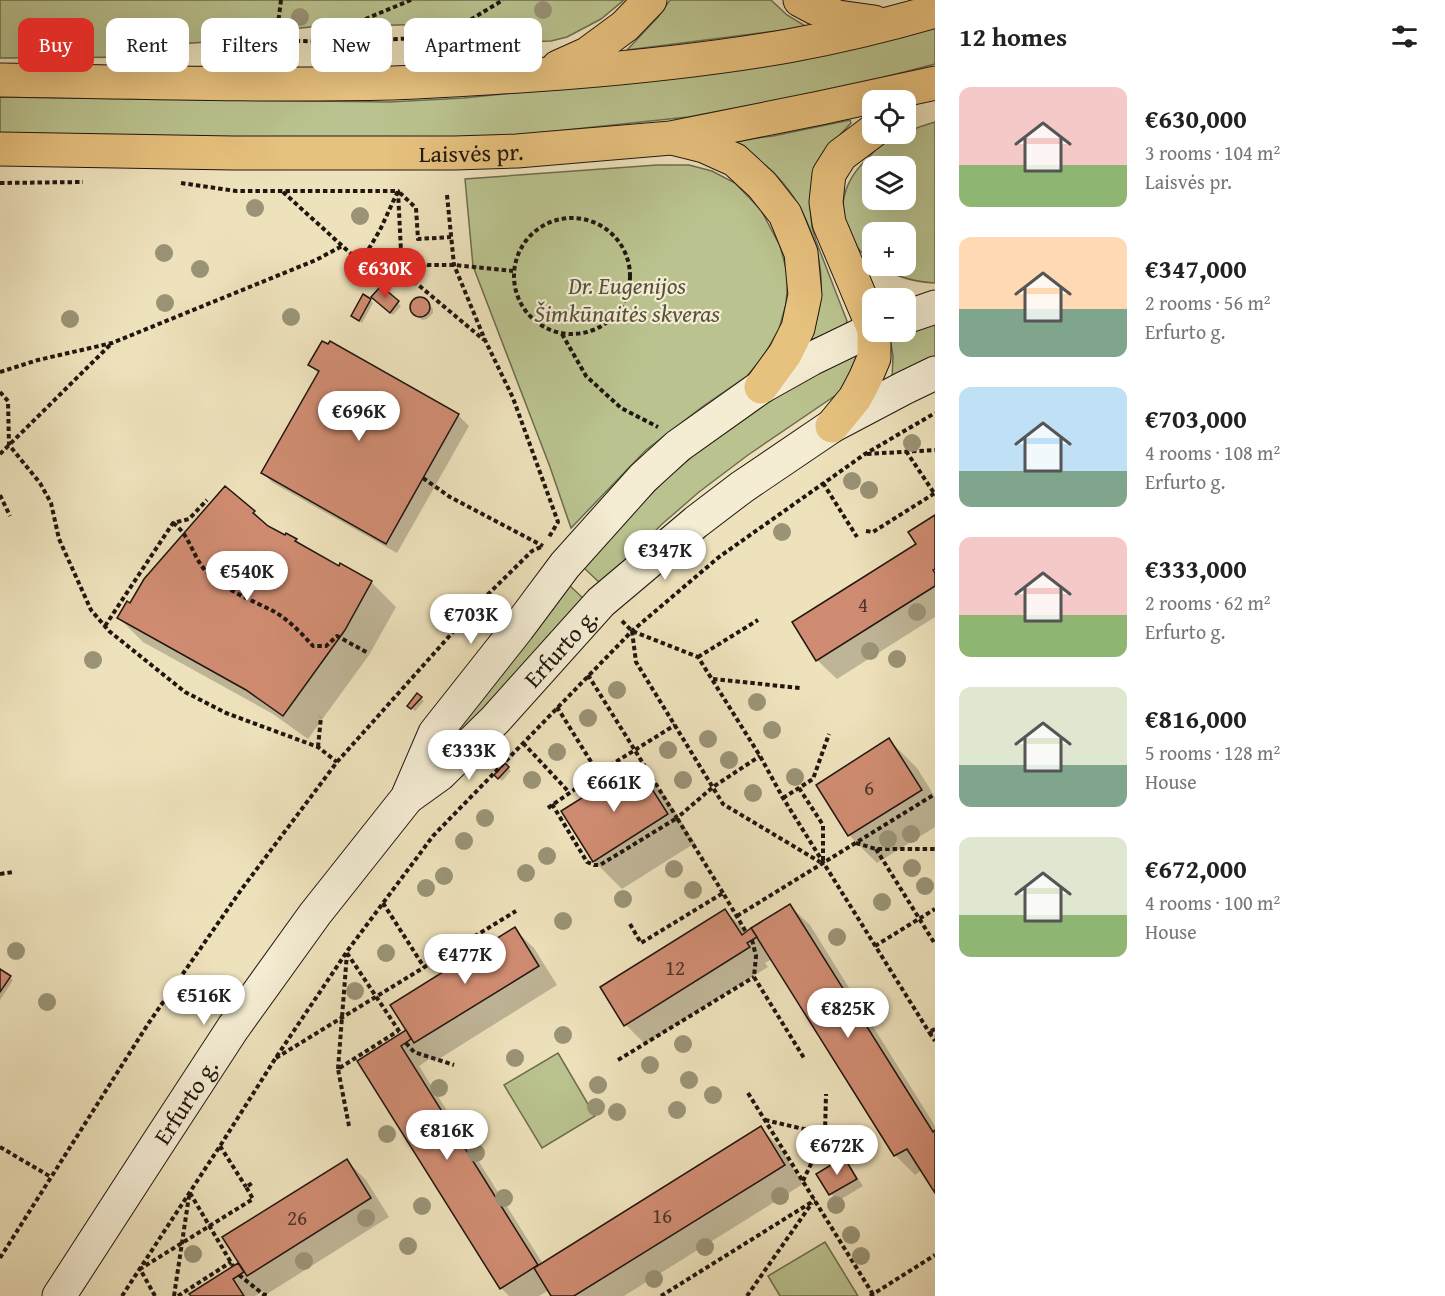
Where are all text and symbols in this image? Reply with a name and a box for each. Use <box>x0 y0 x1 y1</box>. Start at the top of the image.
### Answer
text: 12 homes <box>959 17 1067 56</box>
chip: Buy <box>18 18 94 72</box>
chip: Rent <box>106 18 189 72</box>
chip: Filters <box>201 18 299 72</box>
chip: New <box>311 18 392 72</box>
chip: Apartment <box>404 18 542 72</box>
icon: filters <box>1388 20 1421 53</box>
map controls <box>862 90 916 342</box>
button: locate <box>862 90 916 144</box>
text: €630,000 <box>1145 99 1247 138</box>
icon: home <box>1007 111 1079 183</box>
street label: Laisvės pr. <box>419 133 525 171</box>
text: 3 rooms · 104 m² <box>1145 138 1280 167</box>
button: layers <box>862 156 916 210</box>
text: Laisvės pr. <box>1145 167 1232 196</box>
button: + <box>862 222 916 276</box>
pin: €630K <box>343 248 427 299</box>
text: €347,000 <box>1145 249 1247 288</box>
text: €630K <box>358 253 412 282</box>
icon: home <box>1007 261 1079 333</box>
park label: Dr. Eugenijos Šimkūnaitės skveras <box>534 268 720 331</box>
button: − <box>862 288 916 342</box>
text: 2 rooms · 56 m² <box>1145 288 1271 317</box>
text: Erfurto g. <box>1145 317 1225 346</box>
pin: €696K <box>317 391 401 442</box>
text: €696K <box>332 396 386 425</box>
text: €703,000 <box>1145 399 1247 438</box>
icon: home <box>1007 411 1079 483</box>
text: 4 rooms · 108 m² <box>1145 438 1280 467</box>
text: Erfurto g. <box>1145 467 1225 496</box>
pin: €347K <box>623 530 707 581</box>
text: €347K <box>638 535 692 564</box>
text: €333,000 <box>1145 549 1247 588</box>
pin: €540K <box>205 551 289 602</box>
text: €540K <box>220 556 274 585</box>
icon: home <box>1007 561 1079 633</box>
text: 2 rooms · 62 m² <box>1145 588 1271 617</box>
house number: 4 <box>858 589 868 620</box>
pin: €703K <box>429 594 513 645</box>
text: €703K <box>444 599 498 628</box>
street label: Erfurto g. <box>515 600 605 695</box>
text: Erfurto g. <box>1145 617 1225 646</box>
text: €816,000 <box>1145 699 1247 738</box>
icon: home <box>1007 711 1079 783</box>
pin: €333K <box>427 730 511 781</box>
text: €333K <box>442 735 496 764</box>
text: 5 rooms · 128 m² <box>1145 738 1280 767</box>
pin: €661K <box>572 762 656 813</box>
text: €661K <box>587 767 641 796</box>
text: House <box>1145 767 1197 796</box>
house number: 6 <box>864 772 874 803</box>
text: €672,000 <box>1145 849 1247 888</box>
icon: home <box>1007 861 1079 933</box>
text: 4 rooms · 100 m² <box>1145 888 1280 917</box>
text: House <box>1145 917 1197 946</box>
pin: €477K <box>423 934 507 985</box>
text: €477K <box>438 939 492 968</box>
house number: 12 <box>665 952 685 983</box>
pin: €516K <box>162 975 246 1026</box>
text: €516K <box>177 980 231 1009</box>
pin: €825K <box>806 988 890 1039</box>
text: €825K <box>821 993 875 1022</box>
street label: Erfurto g. <box>144 1051 226 1151</box>
pin: €816K <box>405 1110 489 1161</box>
text: €816K <box>420 1115 474 1144</box>
pin: €672K <box>795 1125 879 1176</box>
text: €672K <box>810 1130 864 1159</box>
house number: 16 <box>652 1200 672 1231</box>
house number: 26 <box>287 1202 307 1233</box>

